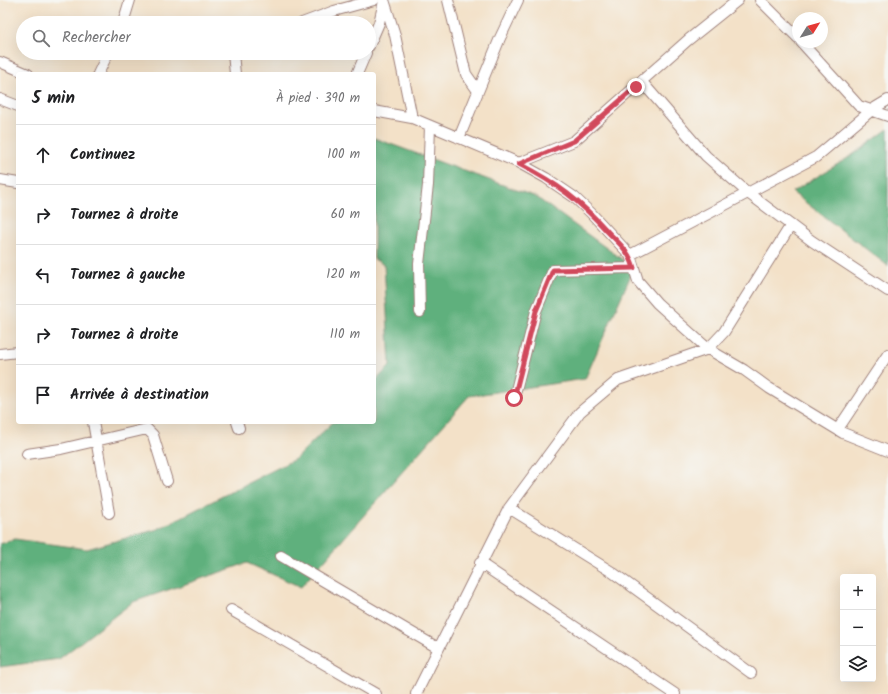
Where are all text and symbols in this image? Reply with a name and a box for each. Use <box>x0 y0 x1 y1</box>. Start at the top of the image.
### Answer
north arrow <box>792 12 828 48</box>
search box <box>16 16 376 60</box>
text: Rechercher <box>62 26 130 50</box>
icon: search <box>30 27 52 49</box>
route end <box>627 78 645 96</box>
text: 5 min <box>32 85 75 112</box>
text: À pied · 390 m <box>276 88 360 109</box>
text: Continuez <box>70 143 135 167</box>
icon: ahead <box>32 144 54 166</box>
text: 100 m <box>327 144 360 165</box>
text: Tournez à droite <box>70 203 178 227</box>
icon: right <box>32 204 54 226</box>
text: 60 m <box>331 204 360 225</box>
text: Tournez à gauche <box>70 263 185 287</box>
icon: left <box>32 264 54 286</box>
text: 120 m <box>326 264 360 285</box>
text: Tournez à droite <box>70 323 178 347</box>
icon: right <box>32 324 54 346</box>
text: 110 m <box>330 324 360 345</box>
text: Arrivée à destination <box>70 383 209 407</box>
icon: arrive <box>32 384 54 406</box>
route start <box>505 389 523 407</box>
map controls <box>840 574 876 682</box>
button: + <box>840 574 876 610</box>
button: − <box>840 610 876 646</box>
button: layers <box>840 646 876 682</box>

